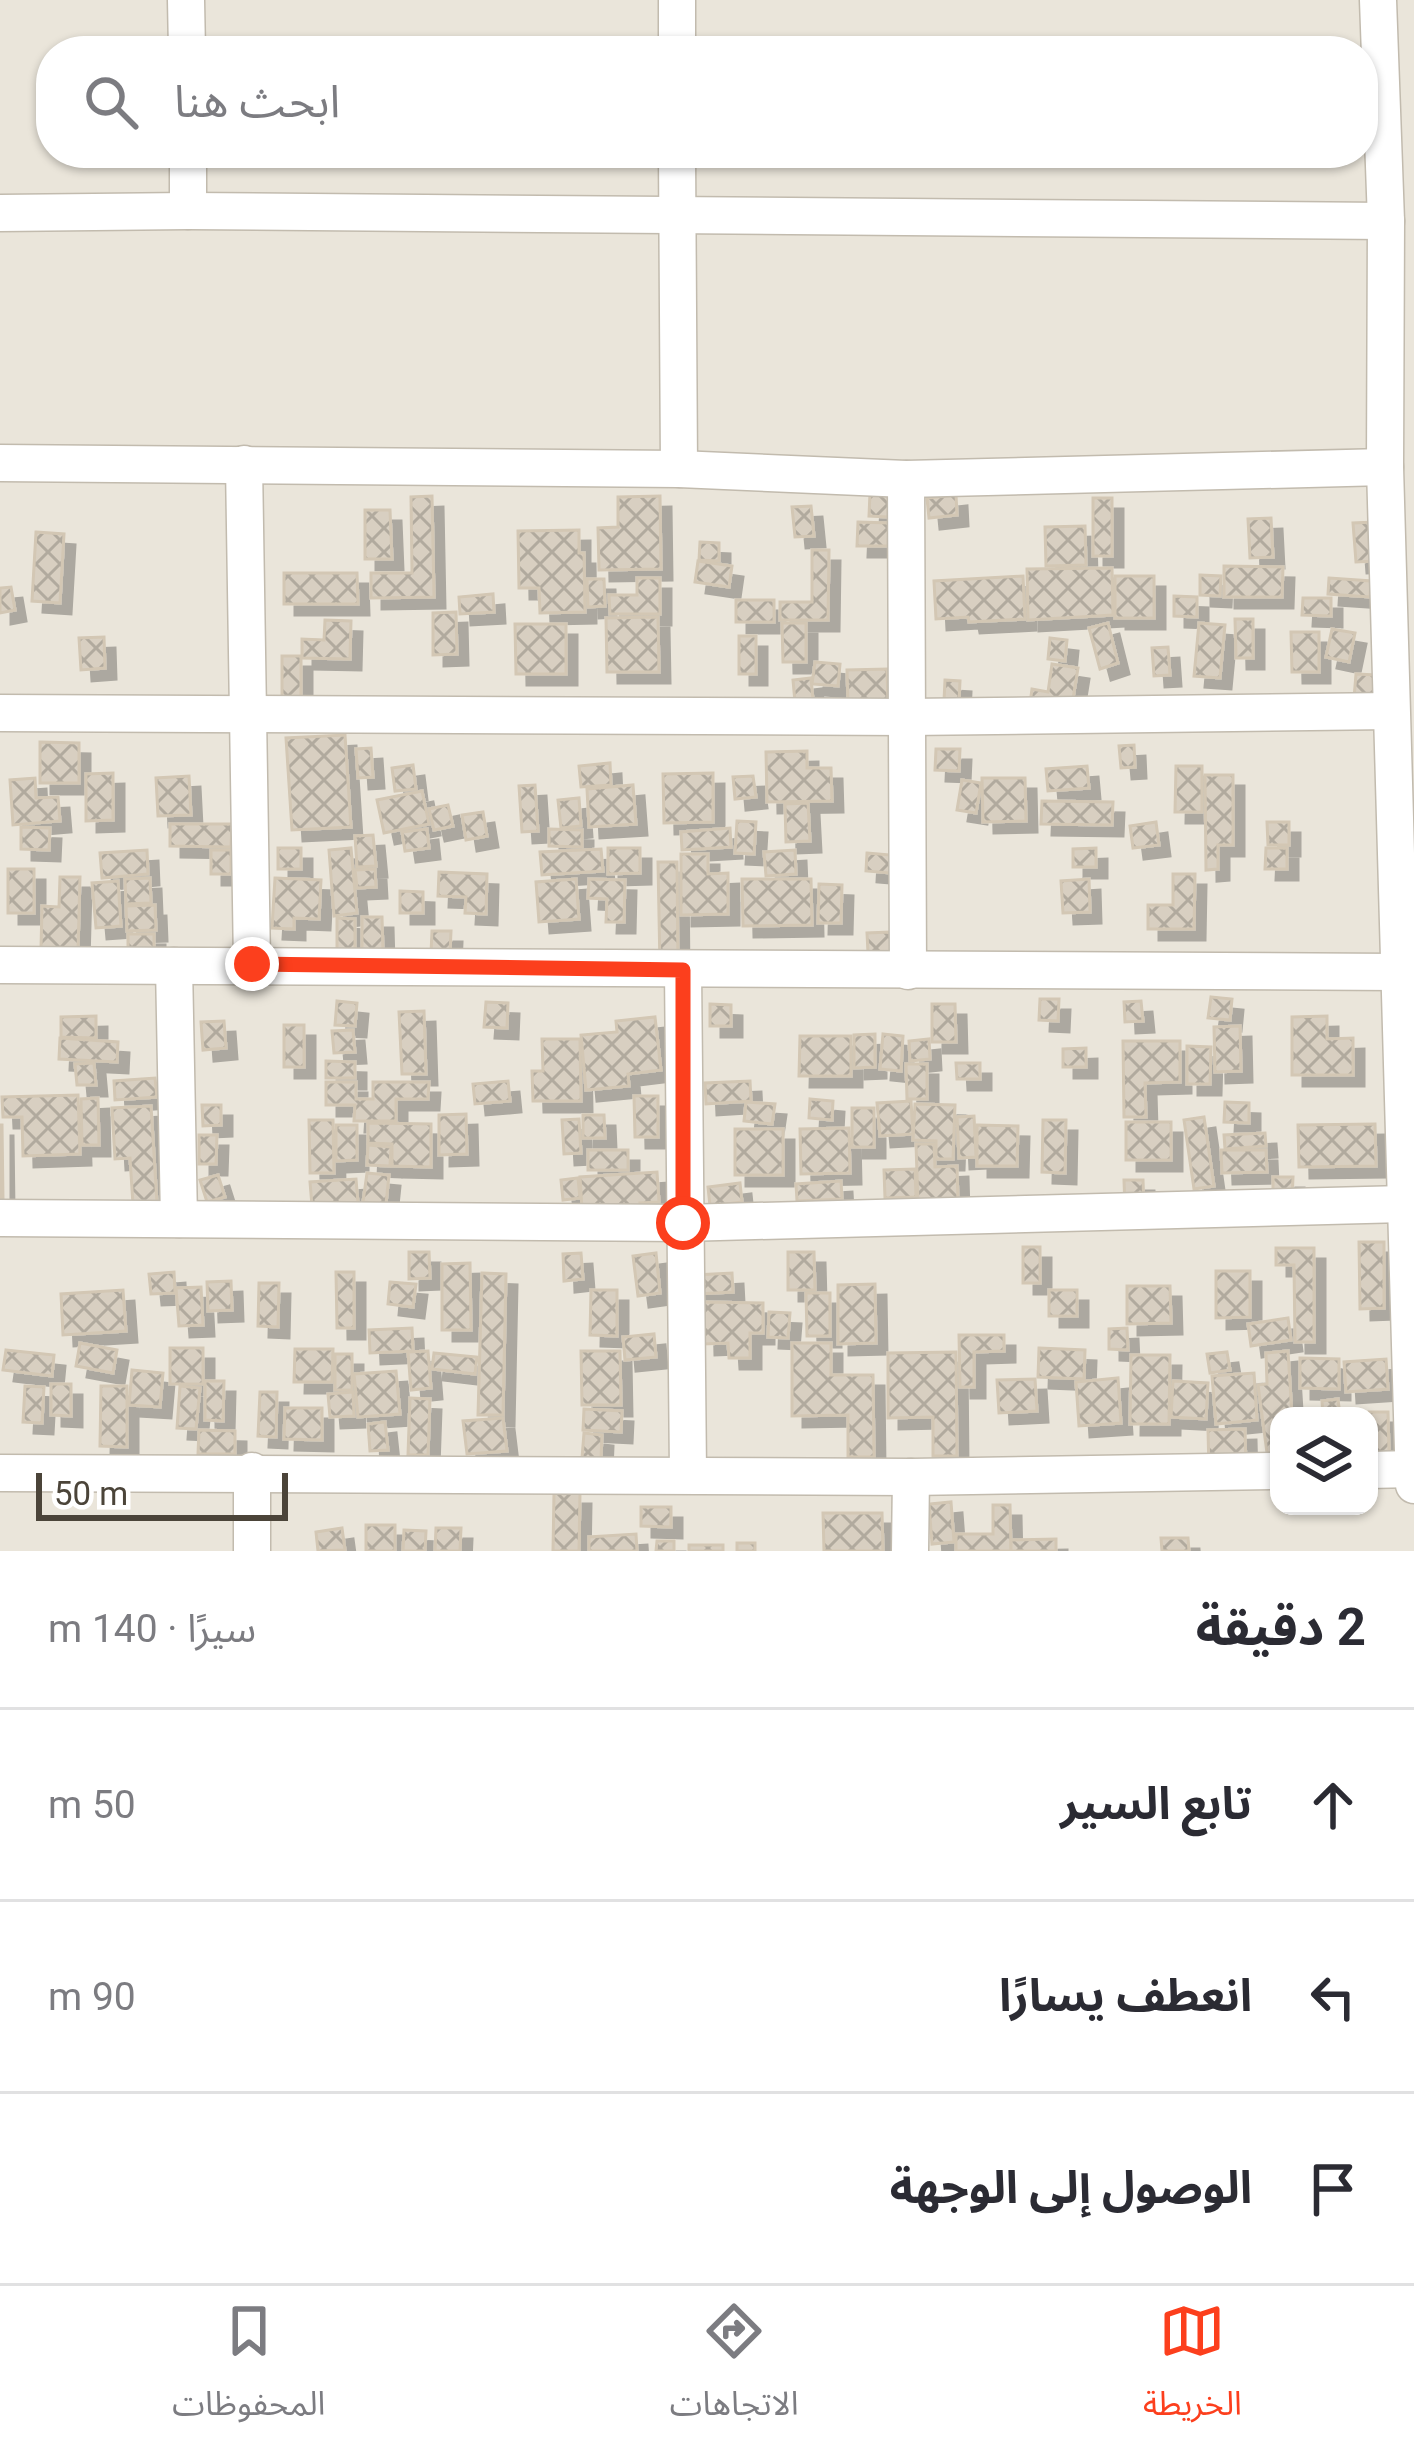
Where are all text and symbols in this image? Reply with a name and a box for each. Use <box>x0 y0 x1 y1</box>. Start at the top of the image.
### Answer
search box <box>36 36 1378 168</box>
icon: search <box>78 69 144 135</box>
text: ابحث هنا <box>174 75 340 128</box>
route end <box>225 937 279 991</box>
route start <box>656 1196 710 1250</box>
map controls <box>1270 1407 1378 1515</box>
button: layers <box>1270 1407 1378 1515</box>
scale bar <box>36 1467 288 1520</box>
text: 50 m <box>54 1474 128 1513</box>
text: 2 دقيقة <box>1196 1598 1366 1657</box>
text: سيرًا · 140 m <box>48 1606 256 1652</box>
icon: ahead <box>1300 1772 1366 1838</box>
text: تابع السير <box>1060 1777 1252 1830</box>
text: 50 m <box>48 1782 136 1828</box>
icon: left <box>1300 1964 1366 2030</box>
text: انعطف يسارًا <box>999 1969 1252 2022</box>
text: 90 m <box>48 1974 136 2020</box>
icon: arrive <box>1300 2156 1366 2222</box>
text: الوصول إلى الوجهة <box>890 2161 1252 2214</box>
tab: المحفوظات <box>172 2298 325 2439</box>
tab: الاتجاهات <box>670 2298 799 2439</box>
tab: الخريطة <box>1143 2298 1242 2439</box>

